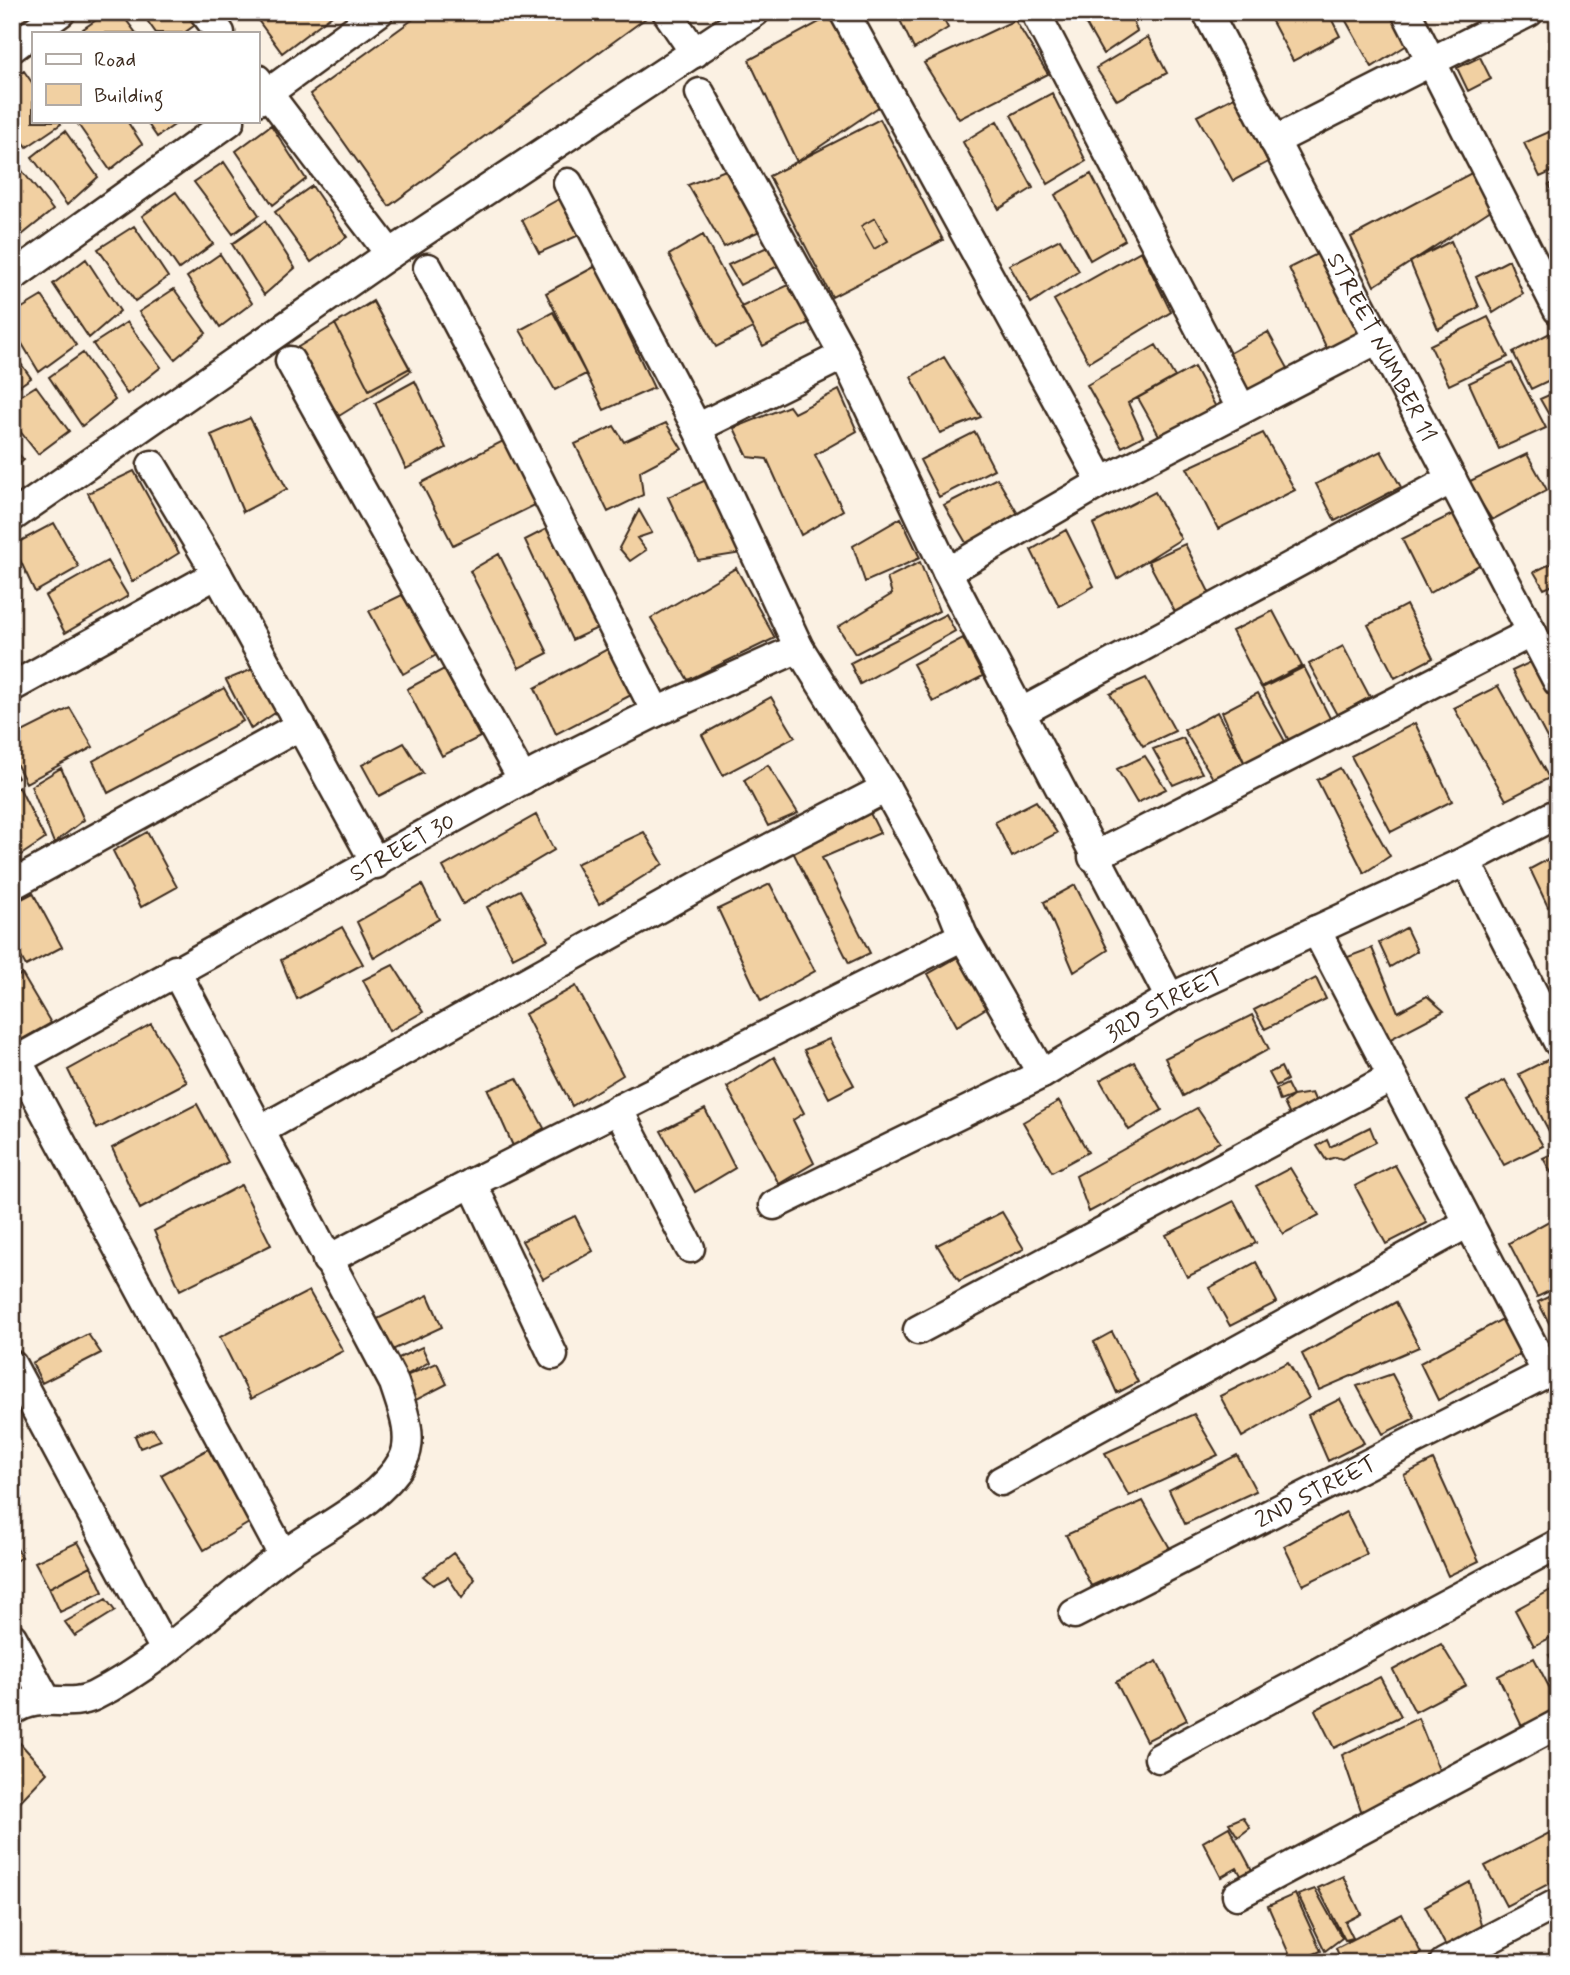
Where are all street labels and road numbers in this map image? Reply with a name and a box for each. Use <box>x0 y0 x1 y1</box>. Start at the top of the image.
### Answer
street label: STREET NUMBER 11 <box>1319 248 1442 447</box>
street label: STREET 30 <box>345 807 461 890</box>
street label: 3RD STREET <box>1101 963 1228 1050</box>
street label: 2ND STREET <box>1251 1449 1382 1536</box>

